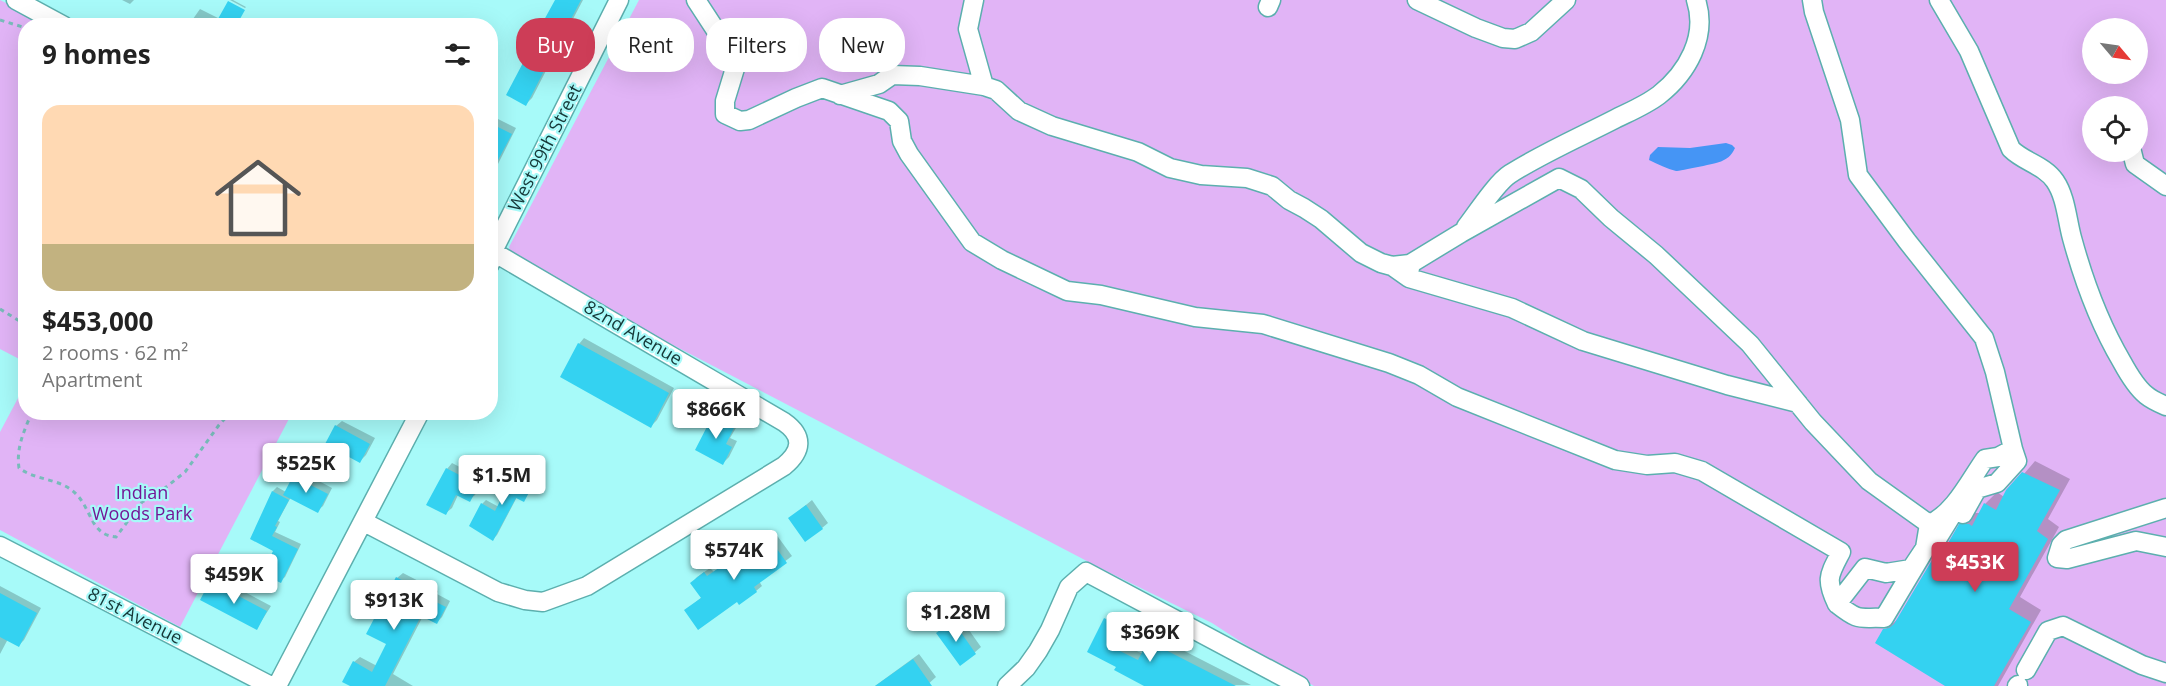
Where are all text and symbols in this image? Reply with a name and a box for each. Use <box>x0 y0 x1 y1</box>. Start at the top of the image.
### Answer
chip: Buy <box>516 18 595 72</box>
chip: Rent <box>607 18 694 72</box>
chip: Filters <box>706 18 807 72</box>
chip: New <box>819 18 905 72</box>
north arrow <box>2082 18 2148 84</box>
map controls <box>2082 18 2148 162</box>
text: 9 homes <box>42 36 151 72</box>
icon: filters <box>441 38 474 71</box>
street label: West 99th Street <box>502 80 586 215</box>
button: locate <box>2082 96 2148 162</box>
icon: home <box>204 144 312 252</box>
street label: 82nd Avenue <box>580 294 687 370</box>
text: $453,000 <box>42 303 153 339</box>
text: 2 rooms · 62 m² <box>42 339 188 366</box>
text: Apartment <box>42 366 142 393</box>
pin: $866K <box>674 389 758 440</box>
text: $866K <box>686 395 746 422</box>
pin: $525K <box>264 443 348 494</box>
text: $525K <box>276 449 336 476</box>
pin: $1.5M <box>460 455 544 506</box>
text: $1.5M <box>473 461 531 488</box>
park label: Indian Woods Park <box>92 480 193 525</box>
pin: $574K <box>692 530 776 581</box>
text: $574K <box>704 536 764 563</box>
pin: $453K <box>1933 542 2017 593</box>
text: $453K <box>1945 548 2005 575</box>
pin: $459K <box>192 554 276 605</box>
text: $459K <box>204 560 264 587</box>
pin: $913K <box>352 580 436 631</box>
street label: 81st Avenue <box>84 581 187 649</box>
text: $913K <box>364 586 424 613</box>
pin: $1.28M <box>907 592 1005 643</box>
text: $1.28M <box>921 598 991 625</box>
pin: $369K <box>1108 612 1192 663</box>
text: $369K <box>1120 618 1180 645</box>

